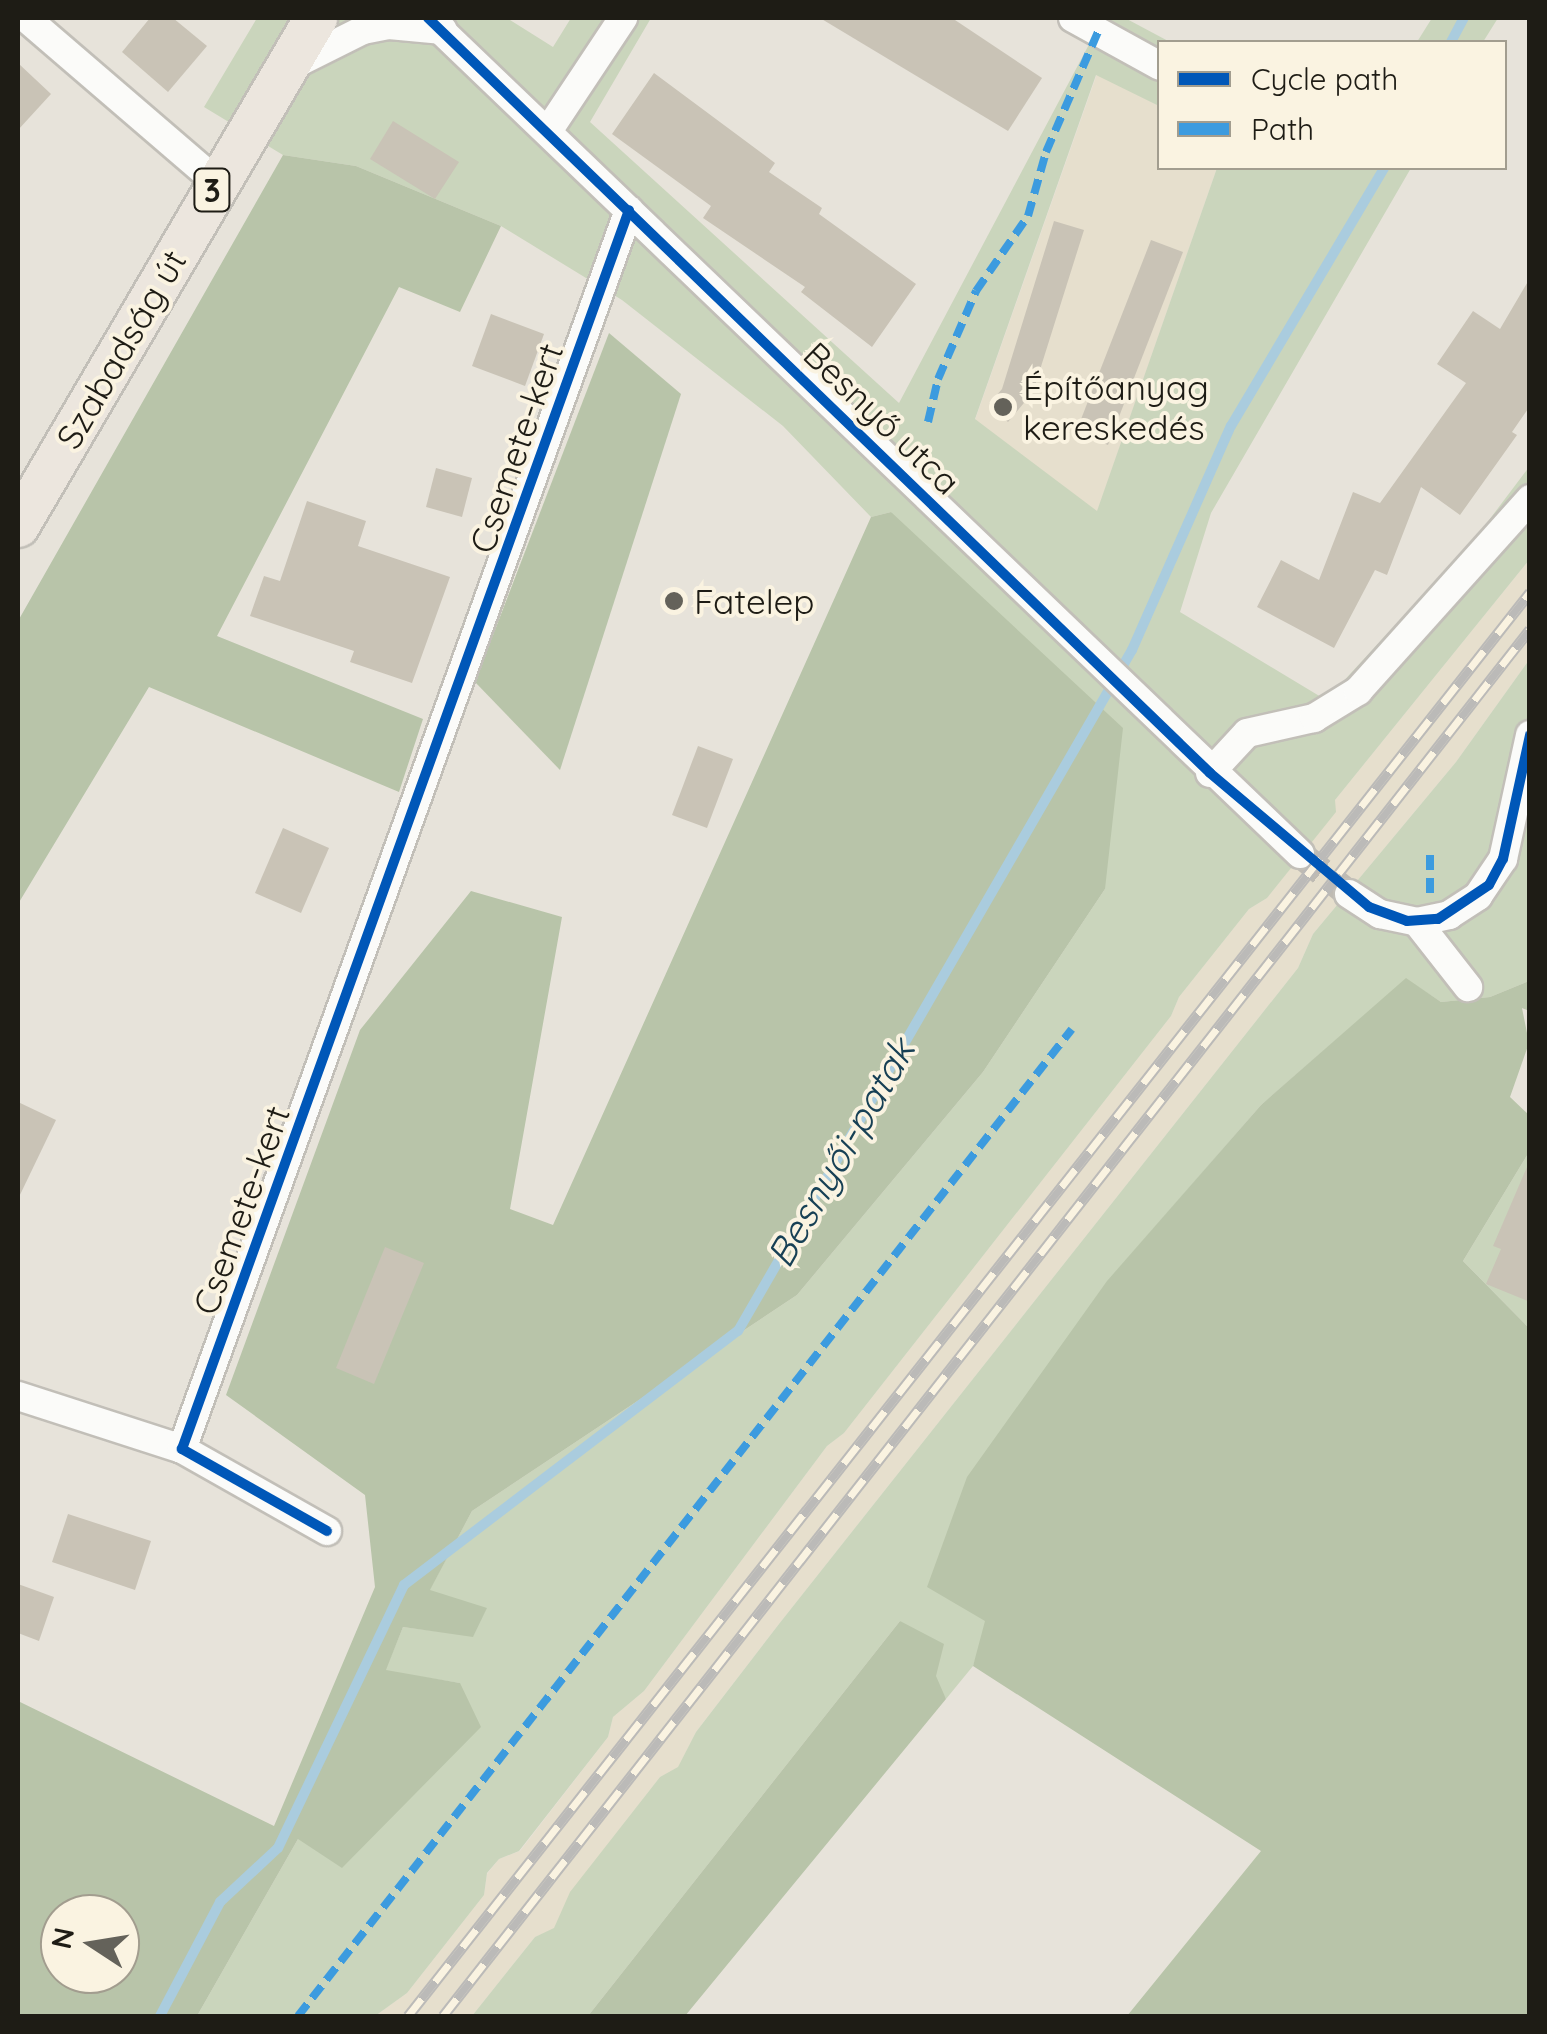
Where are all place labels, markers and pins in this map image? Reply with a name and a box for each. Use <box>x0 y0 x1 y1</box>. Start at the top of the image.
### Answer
place label: Építőanyag kereskedés <box>1023 366 1209 448</box>
marker: Építőanyag kereskedés <box>992 396 1014 418</box>
place label: Fatelep <box>694 580 814 622</box>
marker: Fatelep <box>663 590 685 612</box>

